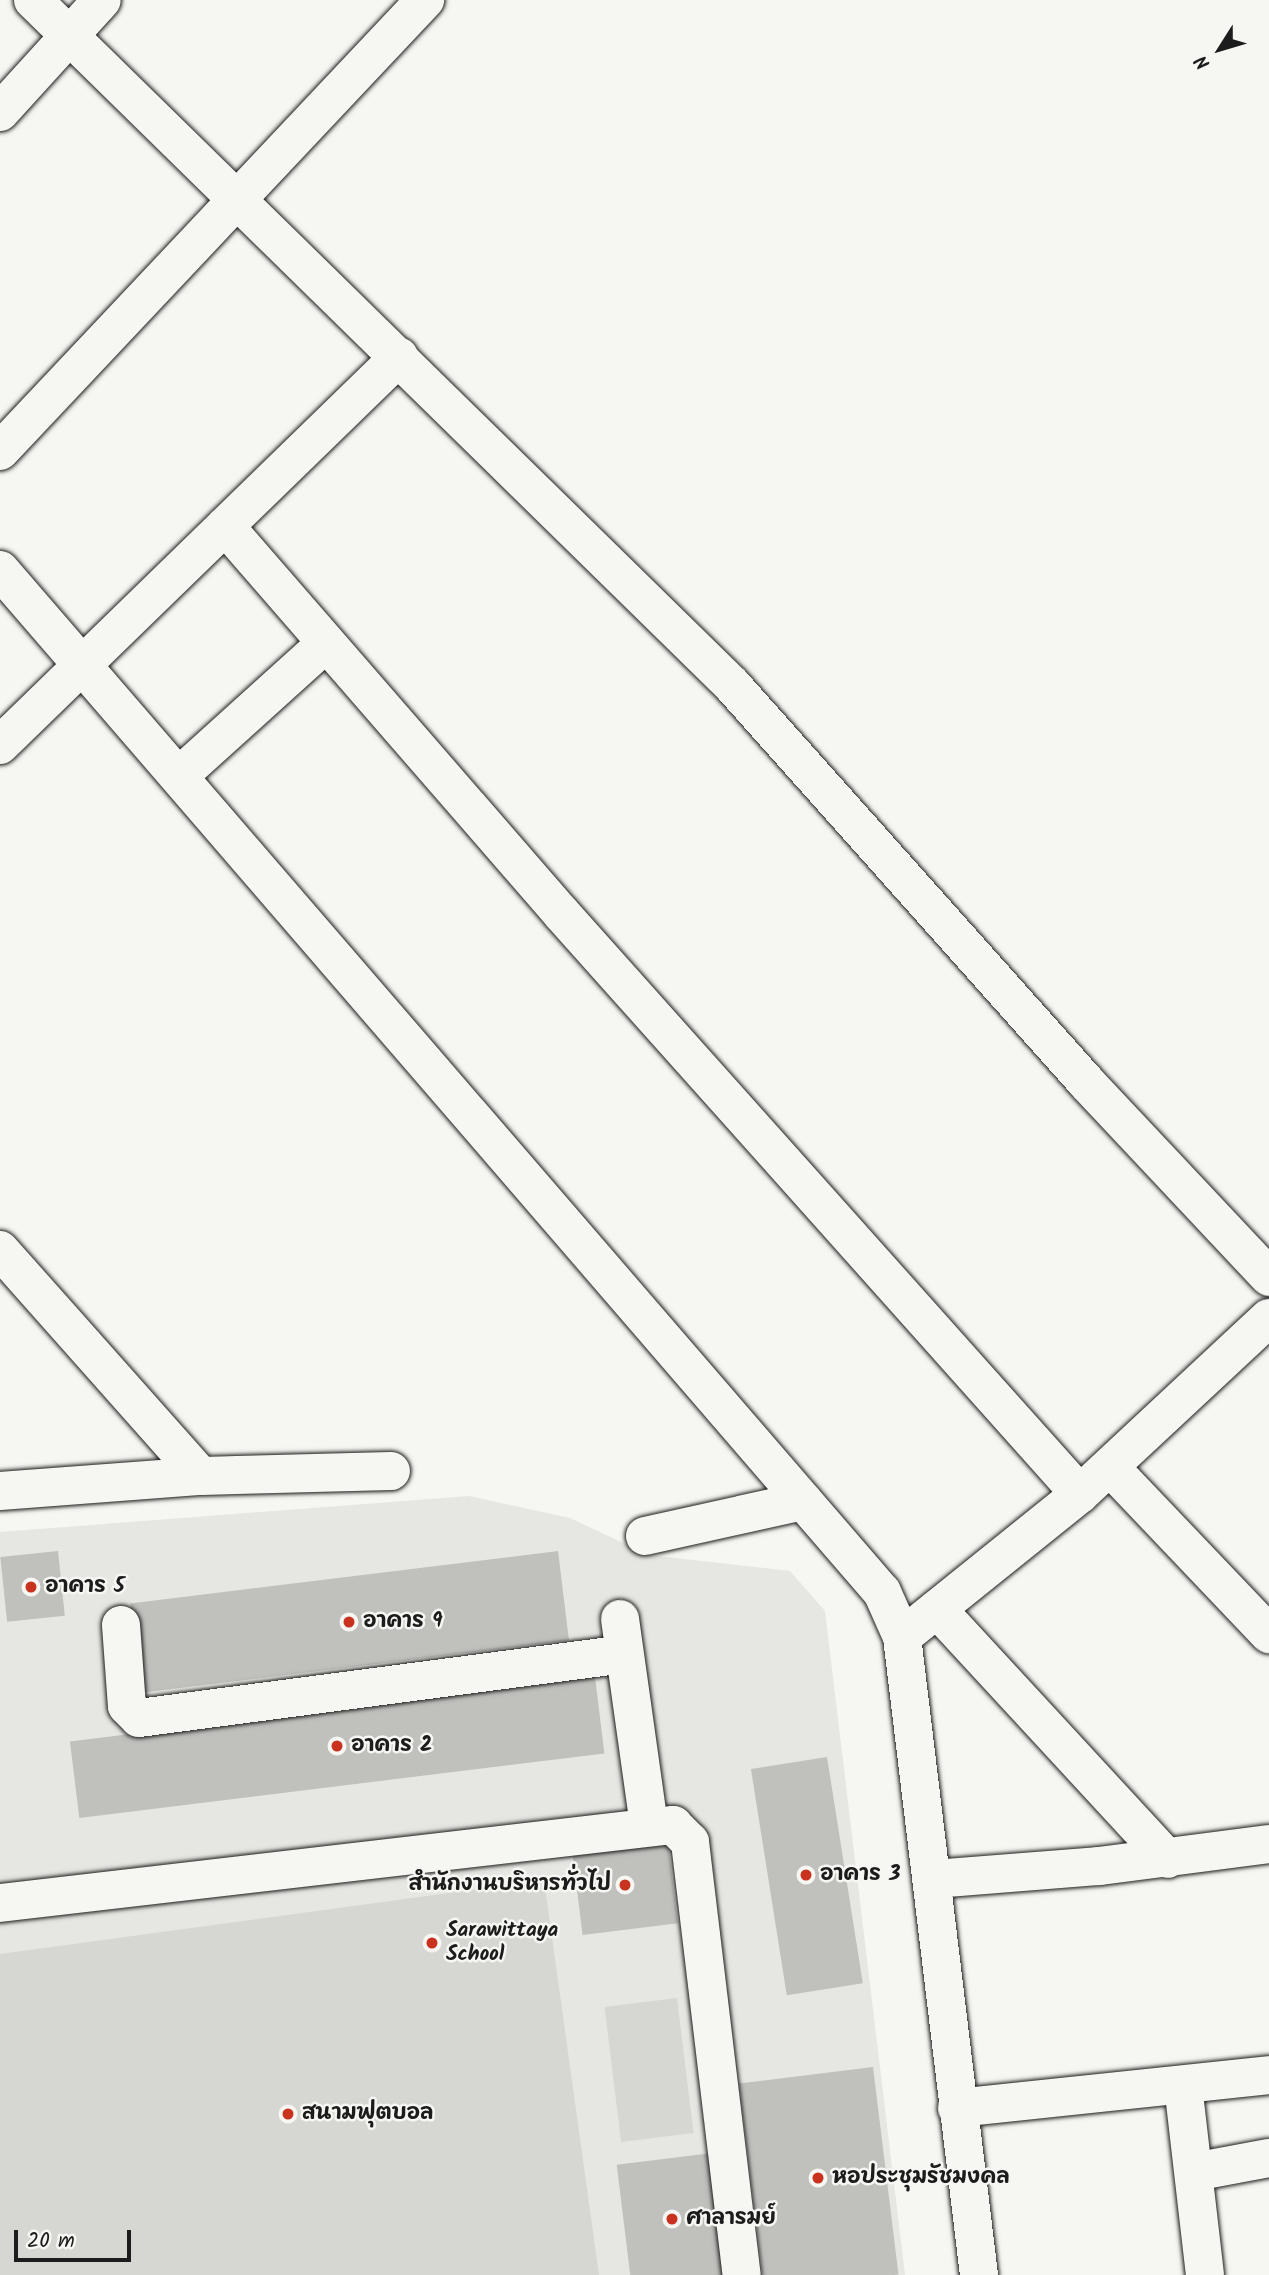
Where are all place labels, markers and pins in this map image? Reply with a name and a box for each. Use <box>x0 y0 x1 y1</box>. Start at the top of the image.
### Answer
place label: อาคาร 5 <box>45 1574 125 1600</box>
marker: อาคาร 5 <box>23 1579 39 1595</box>
place label: อาคาร 9 <box>363 1609 443 1635</box>
marker: อาคาร 9 <box>341 1614 357 1630</box>
place label: อาคาร 2 <box>351 1733 432 1759</box>
marker: อาคาร 2 <box>329 1738 345 1754</box>
place label: อาคาร 3 <box>820 1862 900 1888</box>
marker: อาคาร 3 <box>798 1867 814 1883</box>
place label: สำนักงานบริหารทั่วไป <box>408 1872 611 1898</box>
marker: สำนักงานบริหารทั่วไป <box>617 1877 633 1893</box>
place label: Sarawittaya School <box>446 1918 558 1968</box>
marker: Sarawittaya School <box>424 1935 440 1951</box>
place label: สนามฟุตบอล <box>302 2101 434 2127</box>
marker: สนามฟุตบอล <box>280 2106 296 2122</box>
place label: หอประชุมรัชมงคล <box>832 2165 1010 2191</box>
marker: หอประชุมรัชมงคล <box>810 2170 826 2186</box>
place label: ศาลารมย์ <box>686 2206 776 2232</box>
marker: ศาลารมย์ <box>664 2211 680 2227</box>

